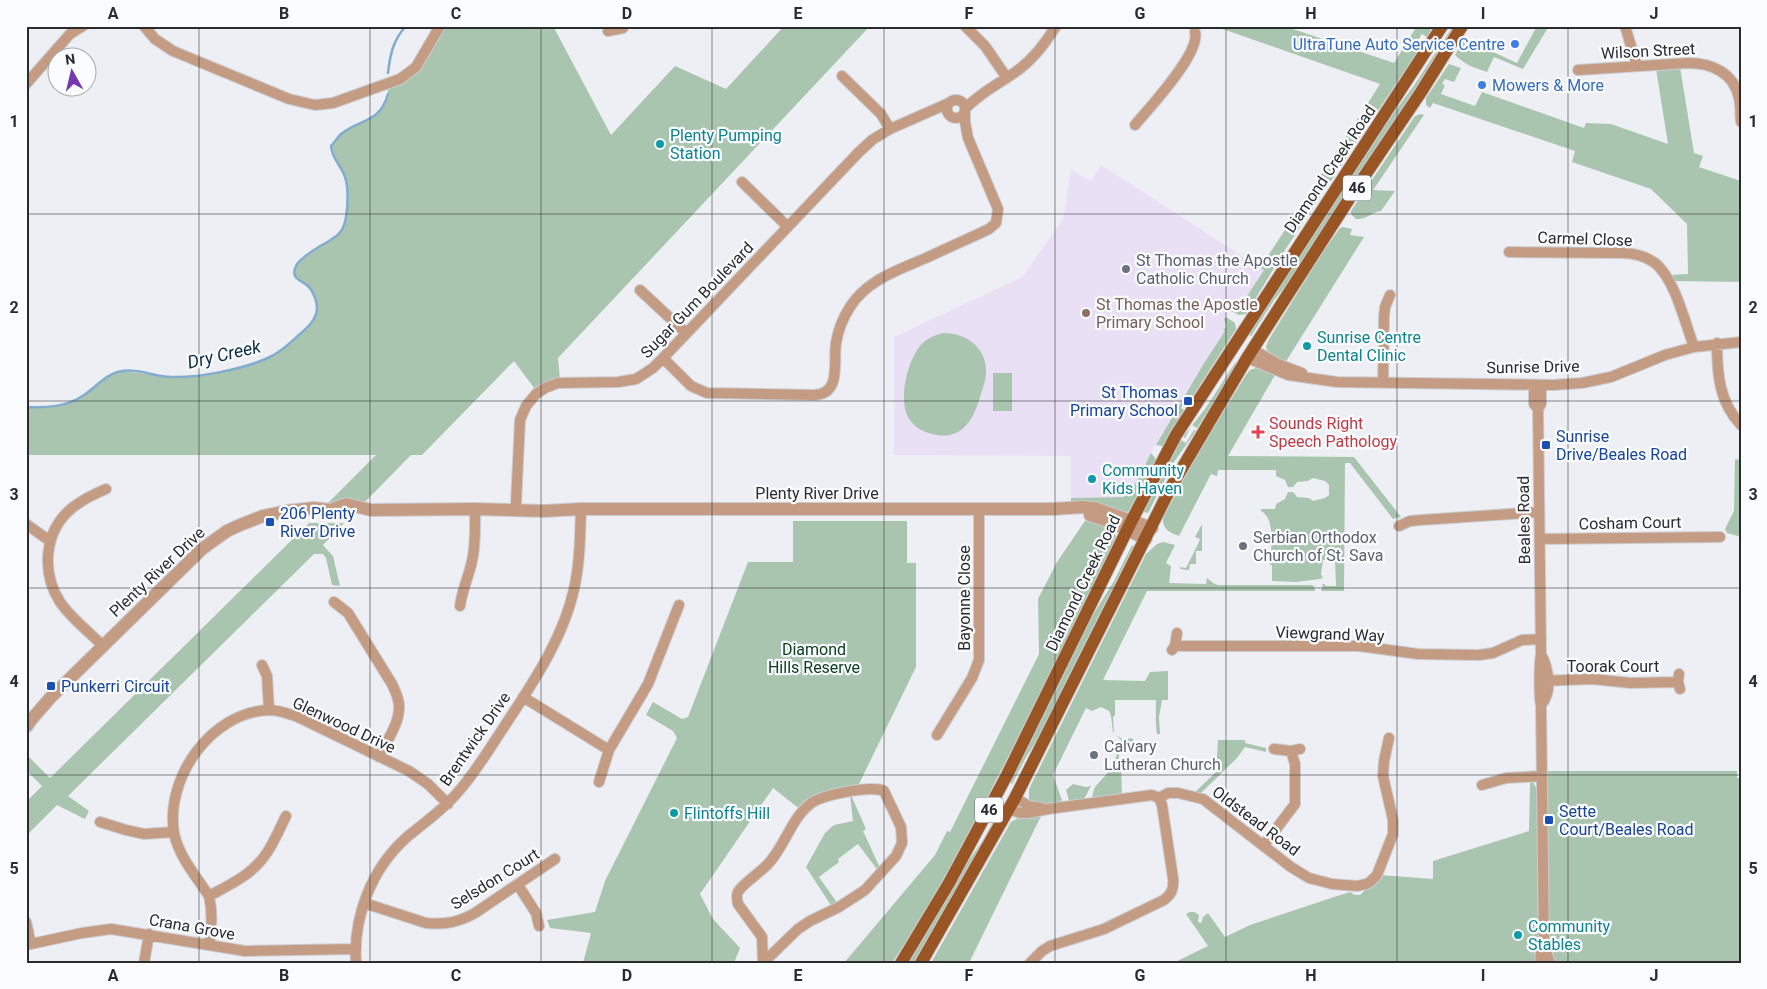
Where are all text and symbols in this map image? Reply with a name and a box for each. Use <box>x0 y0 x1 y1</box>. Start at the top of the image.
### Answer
text: A <box>108 4 119 23</box>
text: B <box>279 4 289 23</box>
text: C <box>451 4 461 23</box>
text: D <box>622 4 632 23</box>
text: E <box>794 4 803 23</box>
text: F <box>965 4 974 23</box>
text: G <box>1135 4 1146 23</box>
text: H <box>1305 4 1317 23</box>
text: I <box>1481 4 1485 23</box>
text: J <box>1650 4 1658 23</box>
place label: UltraTune Auto Service Centre <box>1293 35 1505 54</box>
marker: UltraTune Auto Service Centre <box>1509 38 1521 50</box>
street label: Wilson Street <box>1600 39 1696 63</box>
north arrow <box>48 48 98 98</box>
text: N <box>64 51 76 68</box>
place label: Mowers & More <box>1492 76 1604 95</box>
marker: Mowers & More <box>1476 79 1488 91</box>
street label: Diamond Creek Road <box>1280 102 1380 236</box>
text: 1 <box>9 112 19 131</box>
text: 1 <box>1748 112 1758 131</box>
place label: Plenty Pumping Station <box>670 126 782 163</box>
marker: Plenty Pumping Station <box>654 138 666 150</box>
road number: 46 <box>1343 176 1371 200</box>
street label: Carmel Close <box>1537 228 1633 250</box>
street label: Sugar Gum Boulevard <box>637 238 757 362</box>
place label: St Thomas the Apostle Catholic Church <box>1136 251 1298 288</box>
marker: St Thomas the Apostle Catholic Church <box>1120 263 1132 275</box>
place label: St Thomas the Apostle Primary School <box>1096 295 1258 332</box>
text: 2 <box>9 298 19 317</box>
text: 2 <box>1748 298 1758 317</box>
marker: St Thomas the Apostle Primary School <box>1080 307 1092 319</box>
place label: Sunrise Centre Dental Clinic <box>1317 328 1421 365</box>
water label: Dry Creek <box>185 335 264 373</box>
marker: Sunrise Centre Dental Clinic <box>1301 340 1313 352</box>
street label: Sunrise Drive <box>1486 357 1580 377</box>
place label: St Thomas Primary School <box>1070 383 1178 420</box>
marker: St Thomas Primary School <box>1182 395 1194 407</box>
place label: Sounds Right Speech Pathology <box>1269 414 1397 451</box>
marker: Sounds Right Speech Pathology <box>1251 425 1265 439</box>
place label: Sunrise Drive/Beales Road <box>1556 427 1687 464</box>
marker: Sunrise Drive/Beales Road <box>1540 439 1552 451</box>
place label: Community Kids Haven <box>1102 461 1184 498</box>
marker: Community Kids Haven <box>1086 473 1098 485</box>
street label: Beales Road <box>1514 476 1534 564</box>
street label: Plenty River Drive <box>755 484 879 503</box>
text: 3 <box>9 485 19 504</box>
text: 3 <box>1748 485 1758 504</box>
place label: 206 Plenty River Drive <box>280 504 355 541</box>
street label: Diamond Creek Road <box>1042 512 1124 654</box>
street label: Cosham Court <box>1578 513 1682 533</box>
marker: 206 Plenty River Drive <box>264 516 276 528</box>
street label: Plenty River Drive <box>105 523 209 621</box>
place label: Serbian Orthodox Church of St. Sava <box>1253 528 1383 565</box>
marker: Serbian Orthodox Church of St. Sava <box>1237 540 1249 552</box>
street label: Bayonne Close <box>955 545 974 651</box>
street label: Viewgrand Way <box>1275 623 1385 645</box>
park label: Diamond Hills Reserve <box>768 640 860 677</box>
street label: Toorak Court <box>1567 657 1659 676</box>
text: 4 <box>9 672 19 691</box>
text: 4 <box>1748 672 1758 691</box>
place label: Punkerri Circuit <box>61 677 170 696</box>
marker: Punkerri Circuit <box>45 680 57 692</box>
street label: Brentwick Drive <box>436 688 514 790</box>
street label: Glenwood Drive <box>290 693 398 757</box>
place label: Calvary Lutheran Church <box>1104 737 1221 774</box>
marker: Calvary Lutheran Church <box>1088 749 1100 761</box>
street label: Oldstead Road <box>1209 782 1303 860</box>
road number: 46 <box>975 798 1003 822</box>
place label: Sette Court/Beales Road <box>1559 802 1693 839</box>
place label: Flintoffs Hill <box>684 804 770 823</box>
marker: Flintoffs Hill <box>668 807 680 819</box>
marker: Sette Court/Beales Road <box>1543 814 1555 826</box>
street label: Selsdon Court <box>447 844 543 914</box>
text: 5 <box>9 859 19 878</box>
text: 5 <box>1748 859 1758 878</box>
street label: Crana Grove <box>147 910 237 944</box>
place label: Community Stables <box>1528 917 1610 954</box>
marker: Community Stables <box>1512 929 1524 941</box>
text: A <box>108 966 119 985</box>
text: B <box>279 966 289 985</box>
text: C <box>451 966 461 985</box>
text: D <box>622 966 632 985</box>
text: E <box>794 966 803 985</box>
text: F <box>965 966 974 985</box>
text: G <box>1135 966 1146 985</box>
text: H <box>1305 966 1317 985</box>
text: I <box>1481 966 1485 985</box>
text: J <box>1650 966 1658 985</box>

